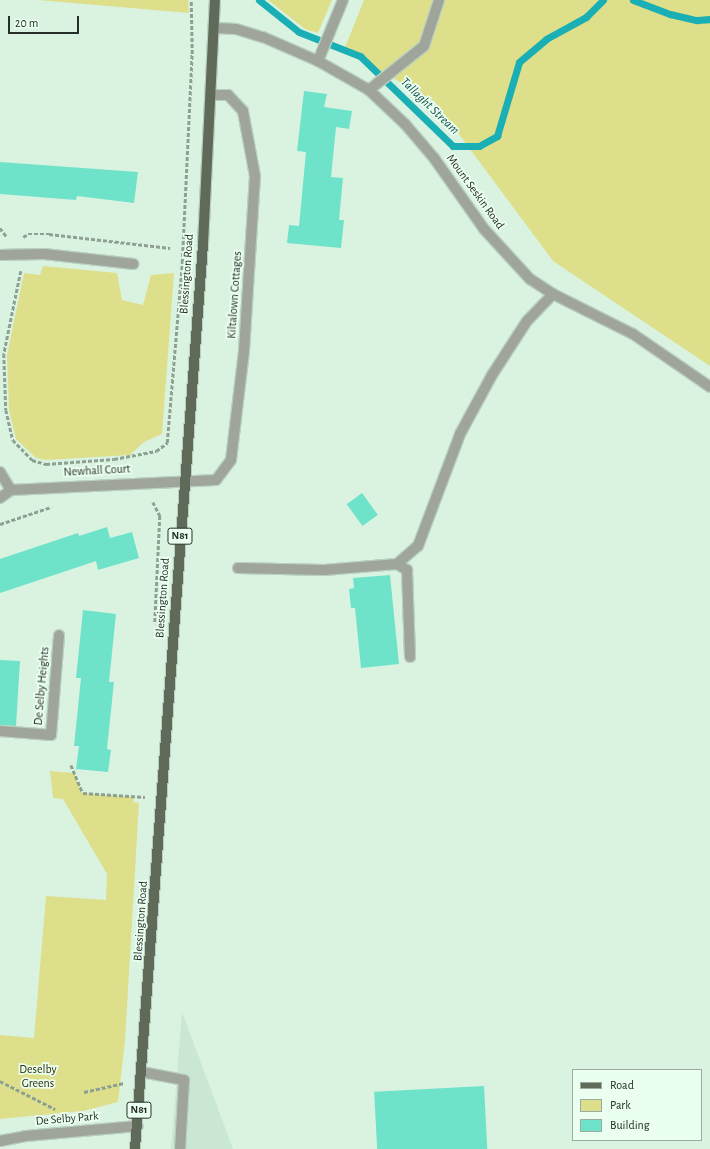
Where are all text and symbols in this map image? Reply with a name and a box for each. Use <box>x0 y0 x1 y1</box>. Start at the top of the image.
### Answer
scale bar <box>10 8 81 34</box>
text: 20 m <box>15 17 38 29</box>
water label: Tallaght Stream <box>396 75 462 139</box>
street label: Mount Seskin Road <box>443 152 507 232</box>
street label: Blessington Road <box>177 233 197 315</box>
street label: Kiltalown Cottages <box>225 251 245 339</box>
street label: Newhall Court <box>63 462 131 480</box>
road number: N81 <box>167 527 193 545</box>
street label: Blessington Road <box>153 557 173 639</box>
street label: De Selby Heights <box>31 646 53 726</box>
street label: Blessington Road <box>131 880 151 962</box>
park label: Deselby Greens <box>19 1063 57 1091</box>
legend <box>572 1069 702 1141</box>
text: Road <box>610 1079 634 1091</box>
text: Park <box>610 1099 631 1111</box>
road number: N81 <box>126 1101 152 1119</box>
street label: De Selby Park <box>35 1109 99 1129</box>
text: Building <box>610 1119 650 1131</box>

